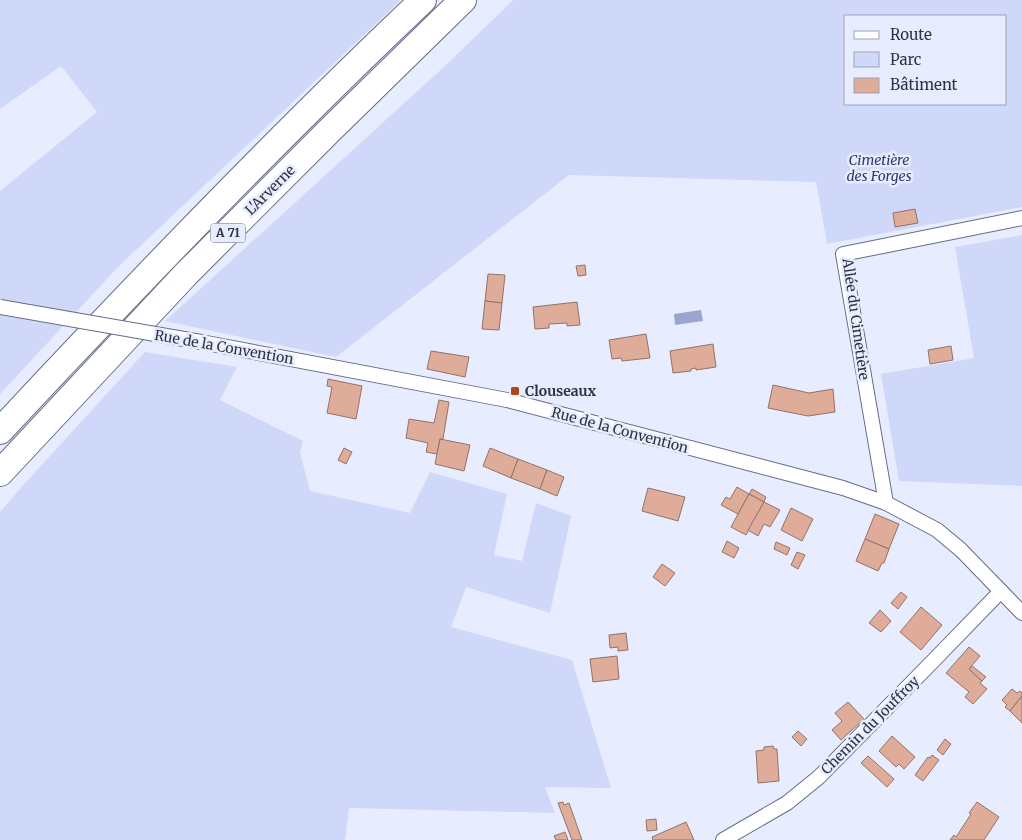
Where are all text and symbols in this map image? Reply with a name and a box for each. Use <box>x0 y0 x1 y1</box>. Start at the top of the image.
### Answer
legend <box>844 15 1007 105</box>
text: Route <box>890 25 932 44</box>
text: Parc <box>890 50 922 69</box>
text: Bâtiment <box>890 75 958 94</box>
park label: Cimetière des Forges <box>846 151 912 185</box>
street label: L'Arverne <box>241 161 299 219</box>
road number: A 71 <box>210 224 246 242</box>
street label: Allée du Cimetière <box>838 256 873 381</box>
street label: Rue de la Convention <box>153 326 295 368</box>
place label: Clouseaux <box>525 382 596 400</box>
marker: Clouseaux <box>509 385 521 397</box>
street label: Rue de la Convention <box>550 403 690 457</box>
street label: Chemin du Jouffroy <box>817 671 924 778</box>

